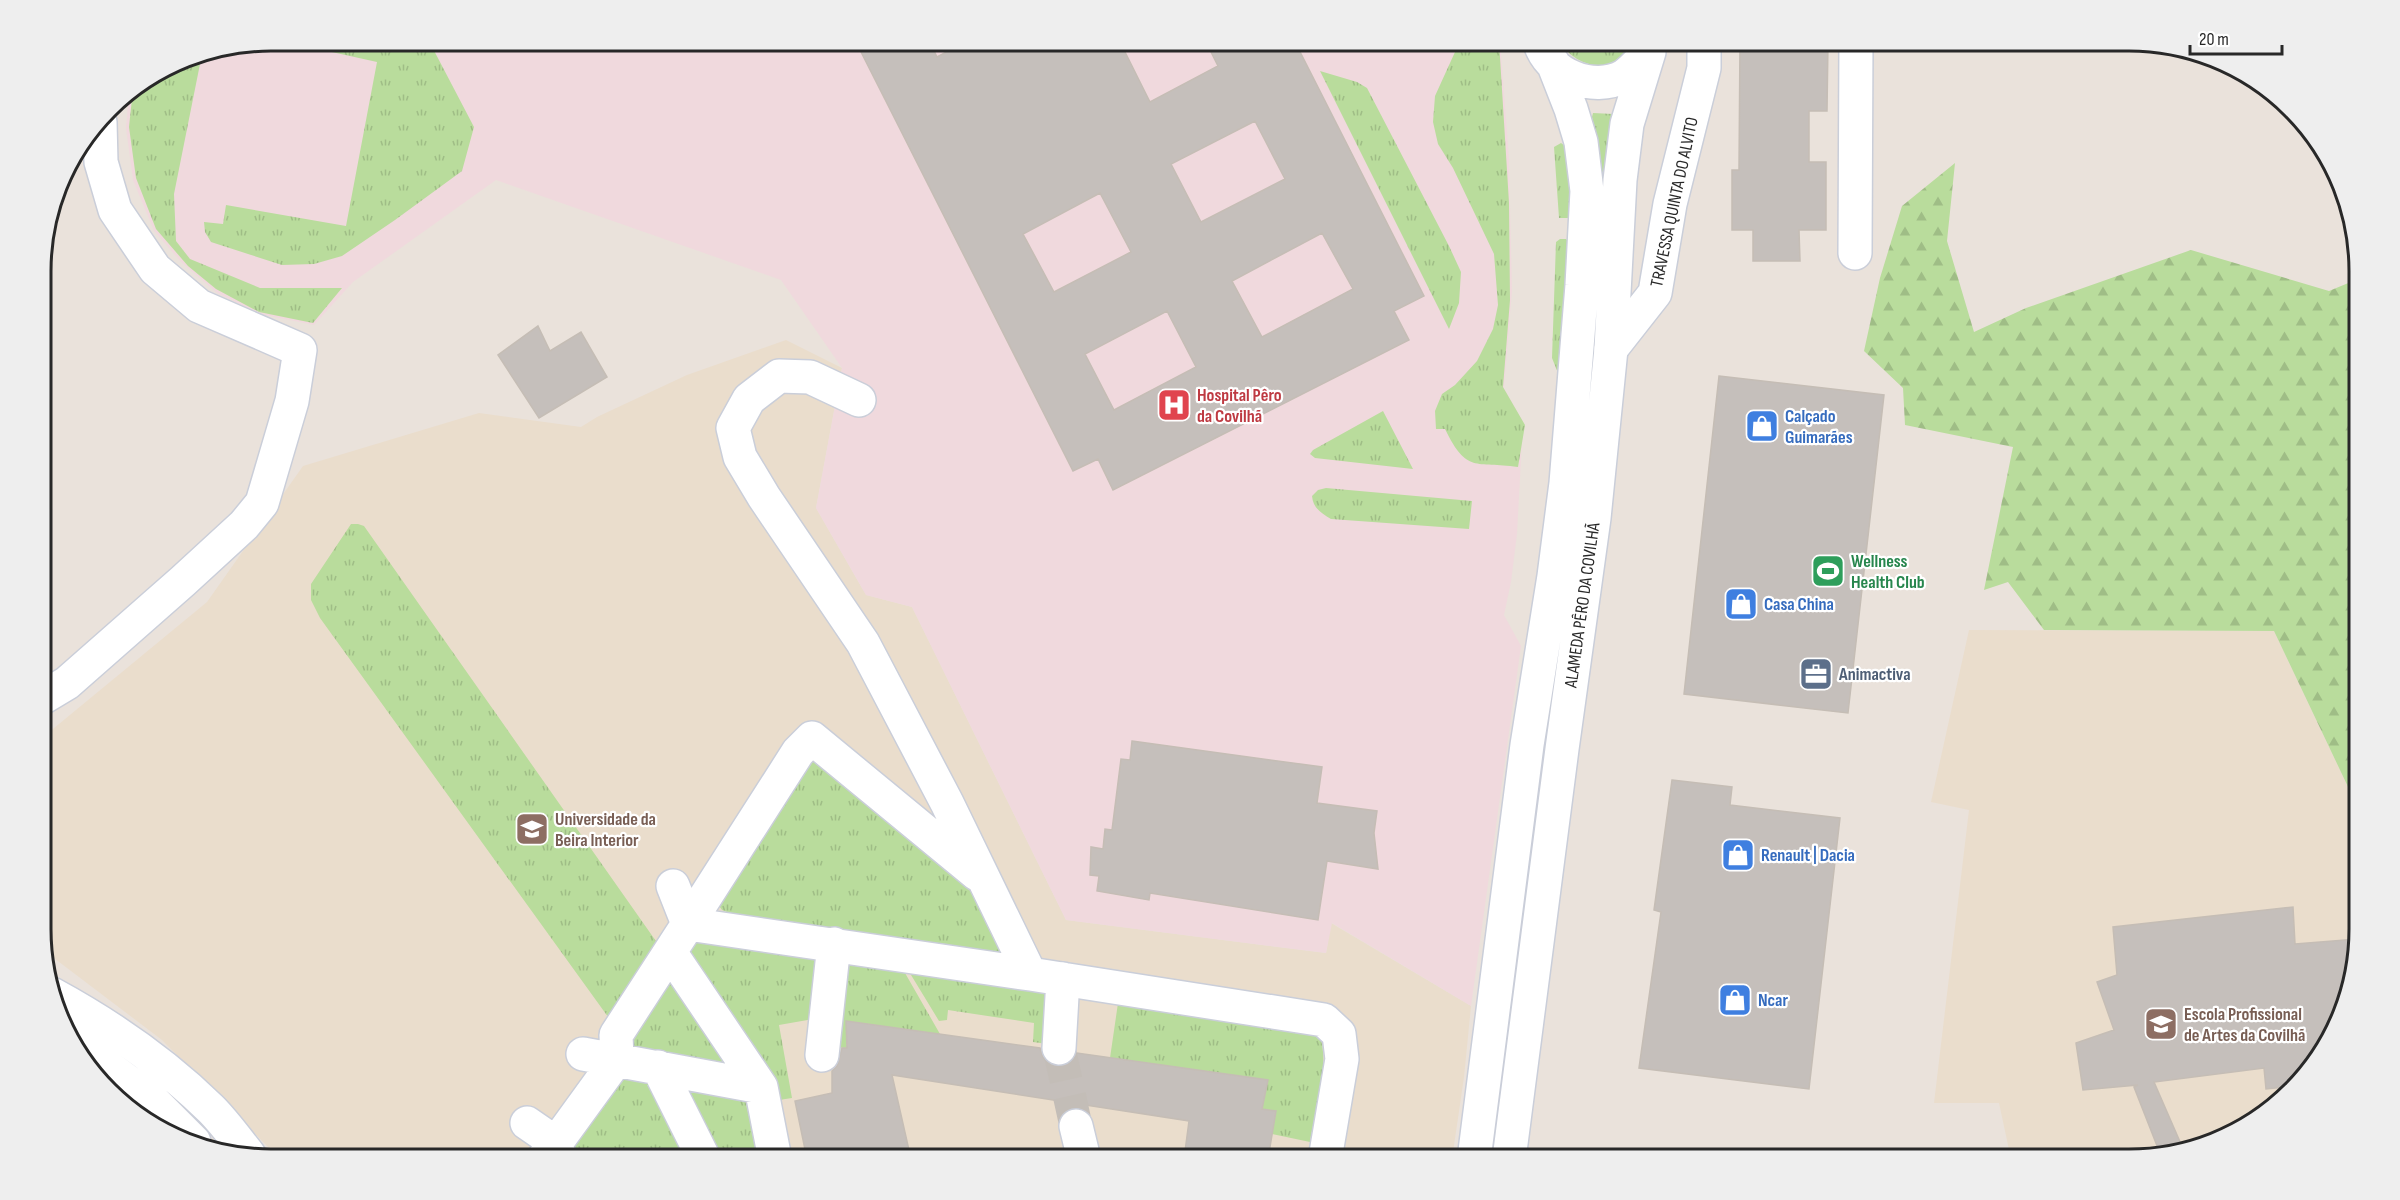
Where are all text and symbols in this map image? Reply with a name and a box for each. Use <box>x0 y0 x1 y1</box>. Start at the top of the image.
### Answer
scale bar <box>2190 18 2282 56</box>
text: 20 m <box>2199 29 2229 50</box>
street label: TRAVESSA QUINTA DO ALVITO <box>1646 115 1703 289</box>
place label: Hospital Pêro da Covilhã <box>1197 385 1282 427</box>
hospital icon: Hospital Pêro da Covilhã <box>1156 387 1192 423</box>
place label: Calçado Guimarães <box>1785 406 1853 448</box>
shop icon: Calçado Guimarães <box>1744 408 1780 444</box>
street label: ALAMEDA PÊRO DA COVILHÃ <box>1560 521 1605 690</box>
place label: Wellness Health Club <box>1851 551 1925 593</box>
sports icon: Wellness Health Club <box>1810 553 1846 589</box>
shop icon: Casa China <box>1723 586 1759 622</box>
place label: Casa China <box>1764 594 1834 615</box>
office icon: Animactiva <box>1798 656 1834 692</box>
place label: Animactiva <box>1838 664 1911 685</box>
place label: Universidade da Beira Interior <box>555 809 656 851</box>
school or university icon: Universidade da Beira Interior <box>514 811 550 847</box>
shop icon: Renault | Dacia <box>1720 837 1756 873</box>
place label: Renault | Dacia <box>1761 845 1855 866</box>
shop icon: Ncar <box>1717 982 1753 1018</box>
place label: Ncar <box>1758 990 1788 1011</box>
place label: Escola Profissional de Artes da Covilhã <box>2184 1004 2305 1046</box>
school or university icon: Escola Profissional de Artes da Covilhã <box>2143 1006 2179 1042</box>

